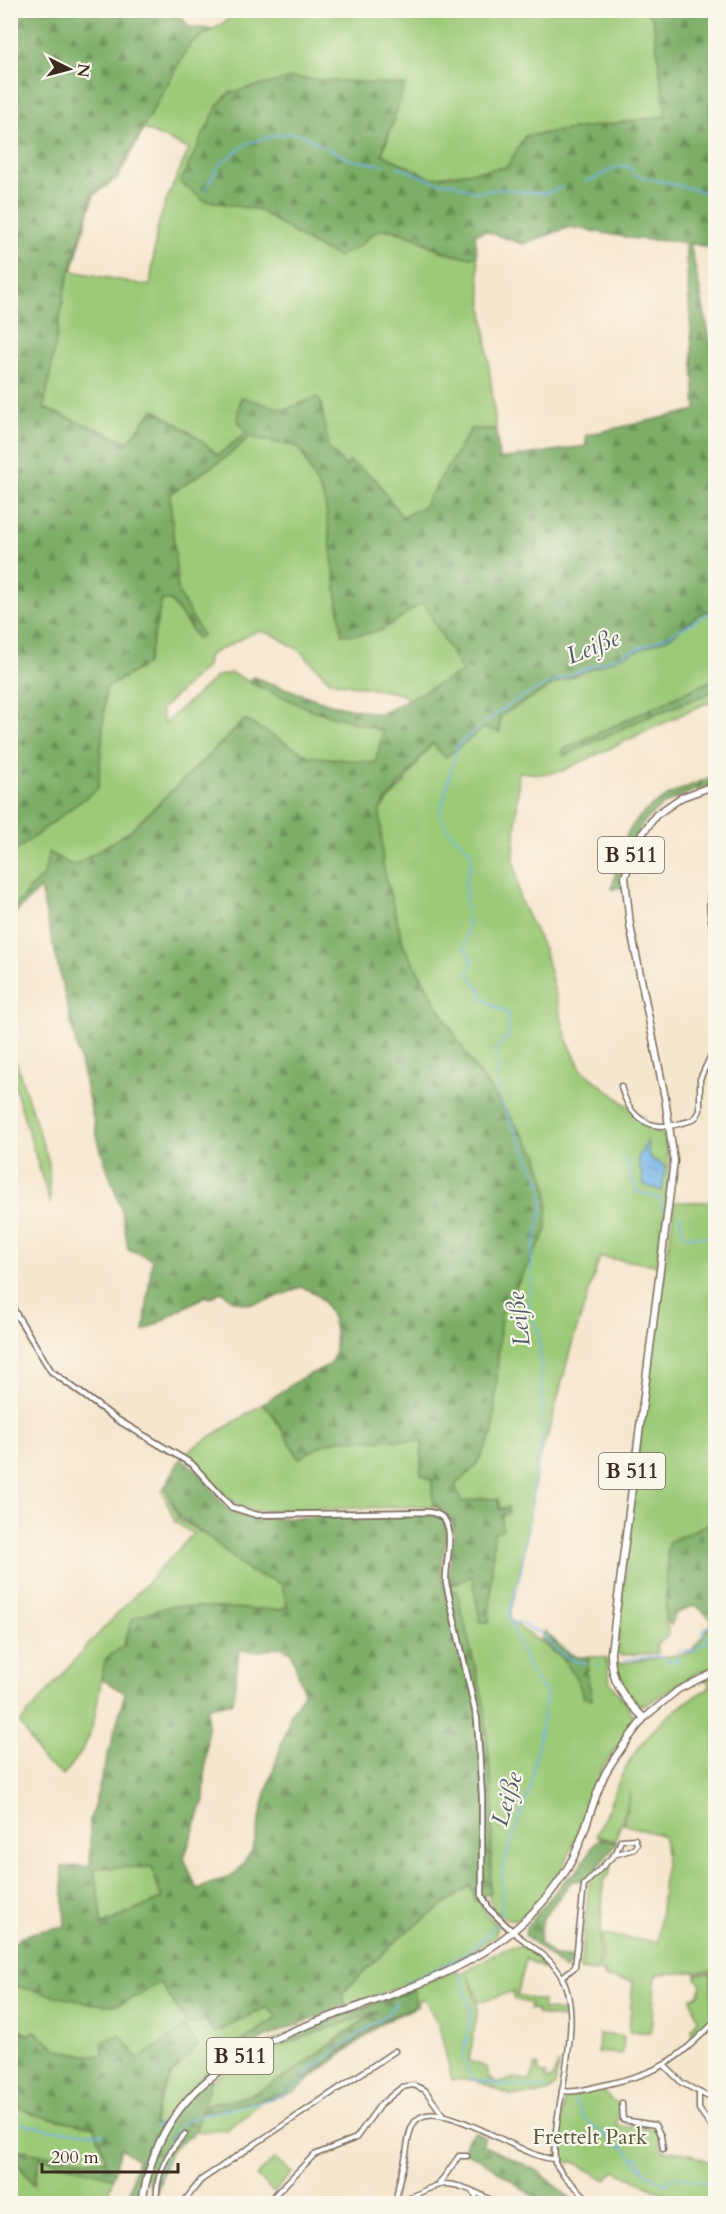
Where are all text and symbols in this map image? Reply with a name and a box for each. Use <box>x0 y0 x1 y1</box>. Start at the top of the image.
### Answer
north arrow <box>39 39 99 99</box>
text: N <box>71 62 95 79</box>
water label: Leiße <box>561 621 625 673</box>
road number: B 511 <box>598 837 664 873</box>
water label: Leiße <box>499 1289 539 1348</box>
road number: B 511 <box>599 1453 665 1489</box>
water label: Leiße <box>483 1767 531 1830</box>
road number: B 511 <box>207 2038 273 2074</box>
park label: Frettelt Park <box>532 2122 648 2152</box>
scale bar <box>42 2136 178 2174</box>
text: 200 m <box>51 2145 99 2170</box>

